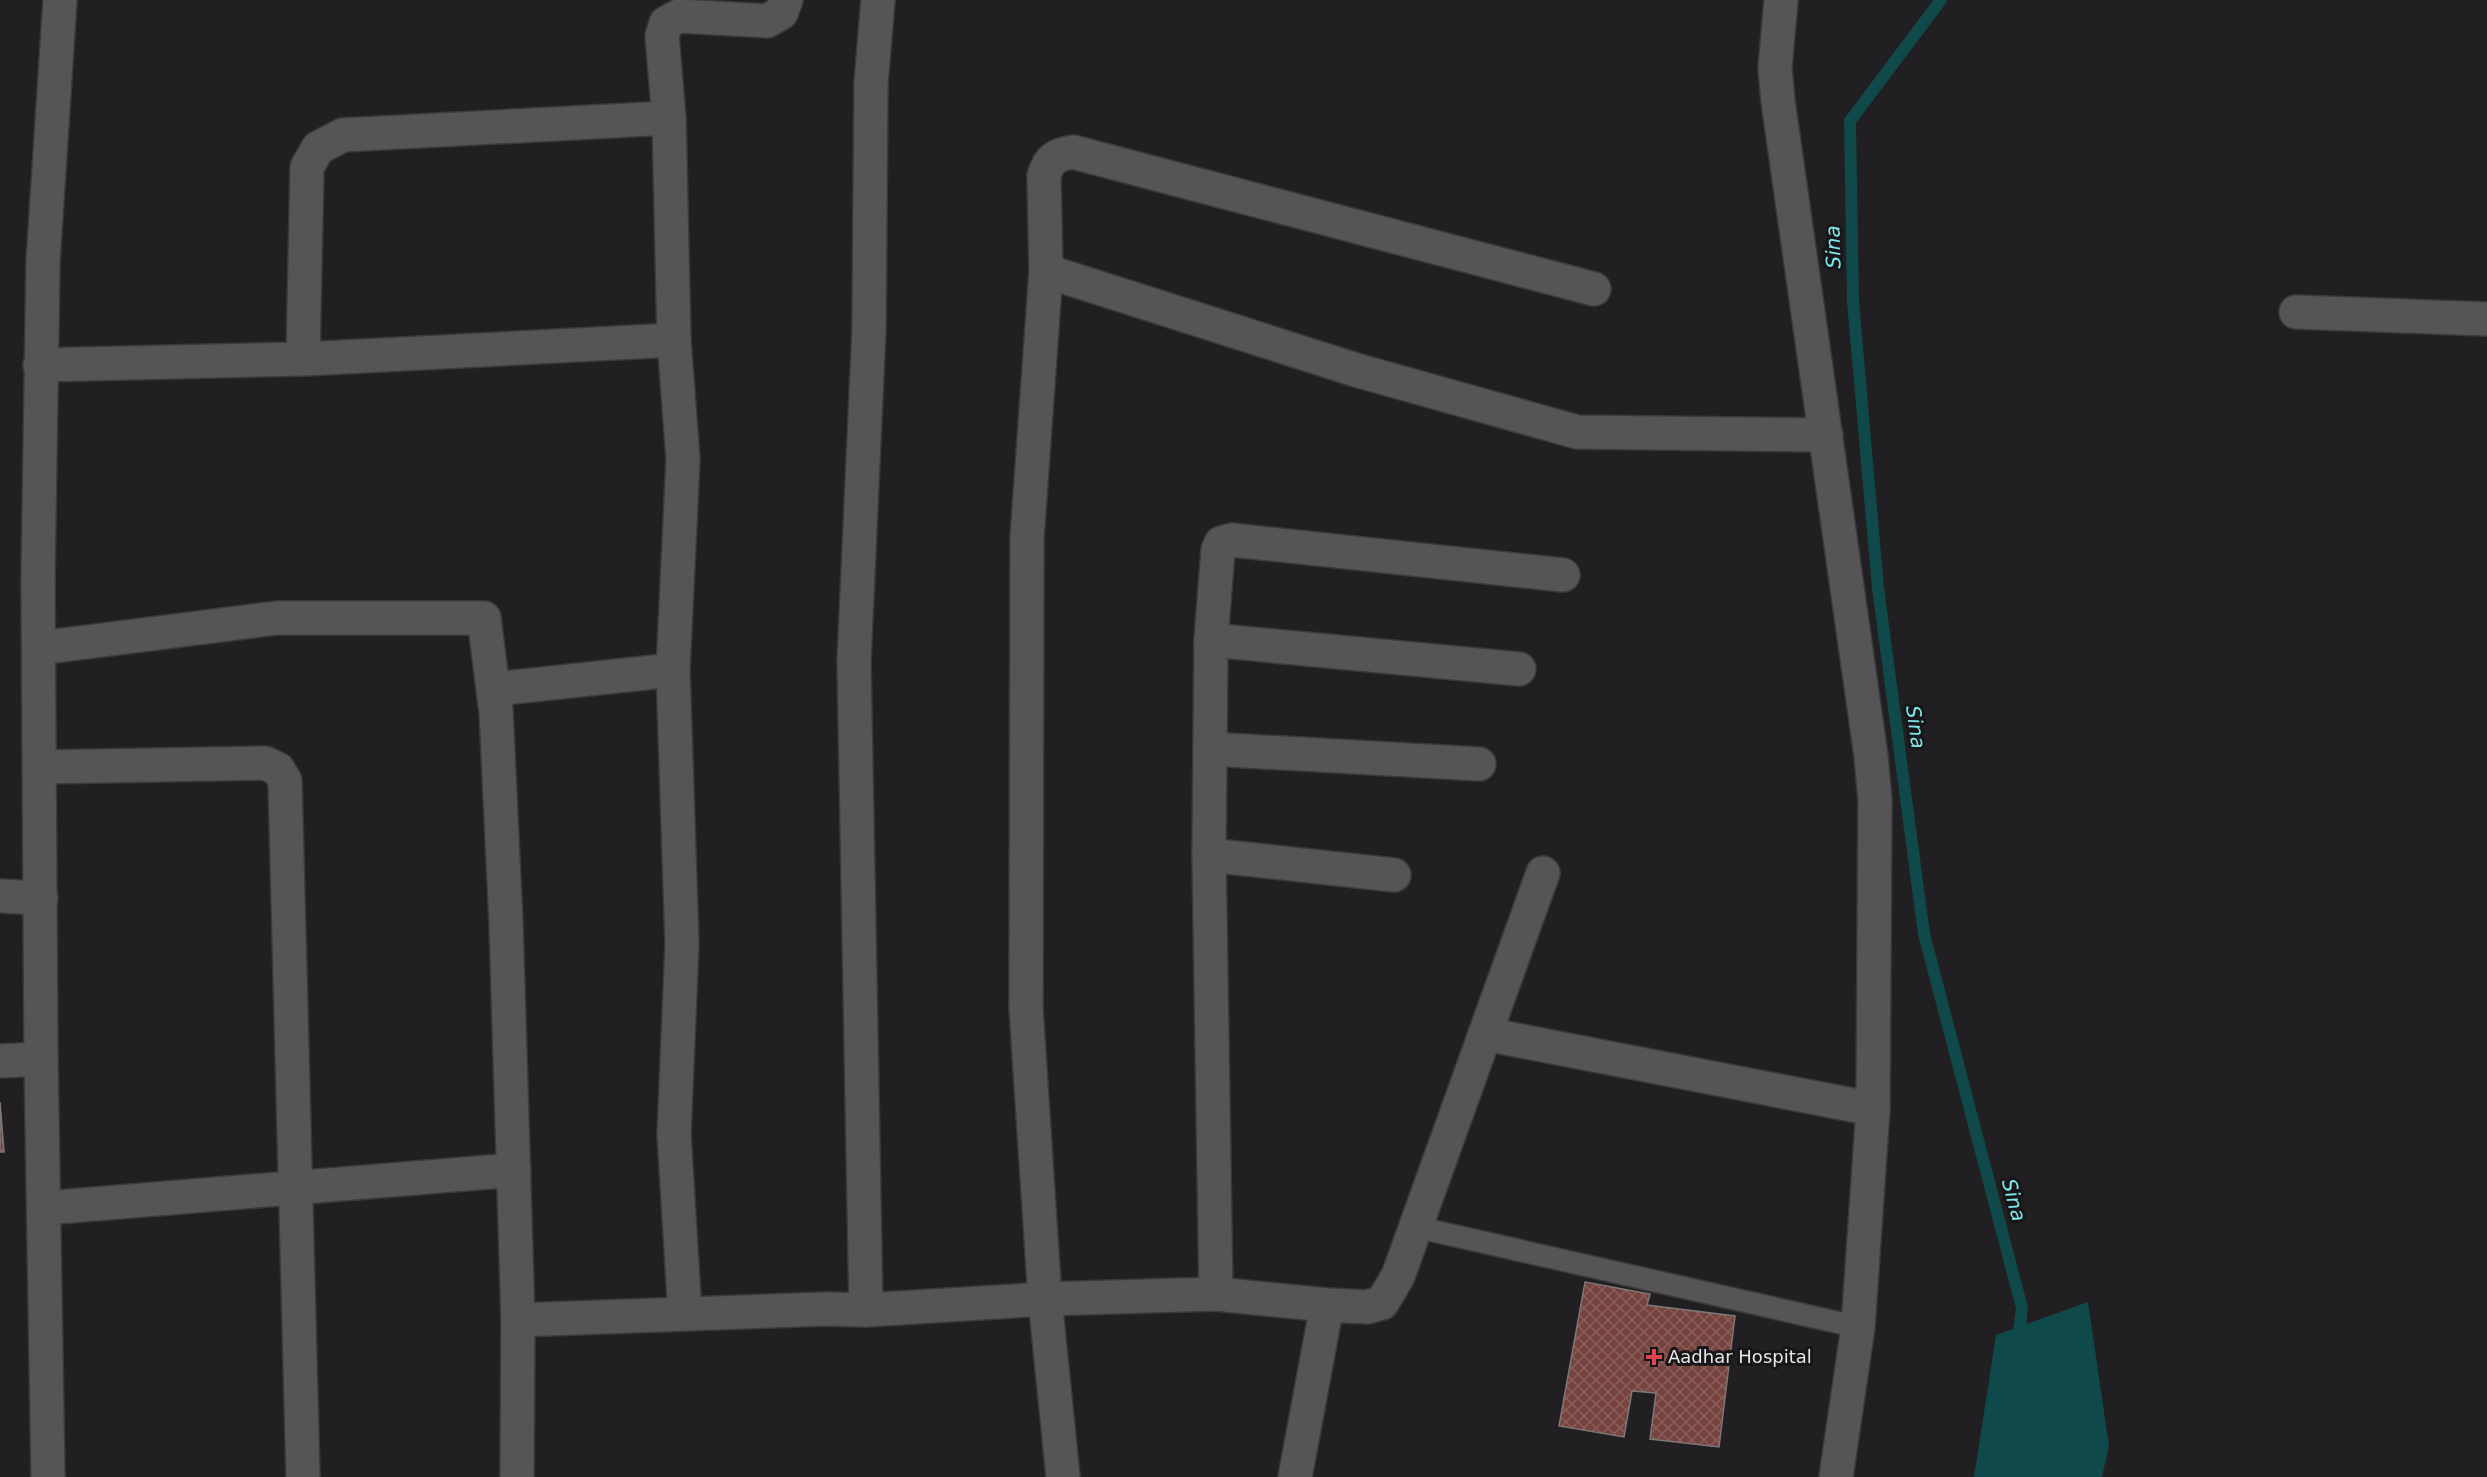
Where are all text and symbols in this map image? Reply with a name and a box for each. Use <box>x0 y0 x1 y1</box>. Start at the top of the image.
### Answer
water label: Sina <box>1821 225 1845 269</box>
water label: Sina <box>1901 704 1931 750</box>
water label: Sina <box>1997 1176 2031 1224</box>
place label: Aadhar Hospital <box>1668 1346 1812 1367</box>
marker: Aadhar Hospital <box>1645 1348 1663 1366</box>

